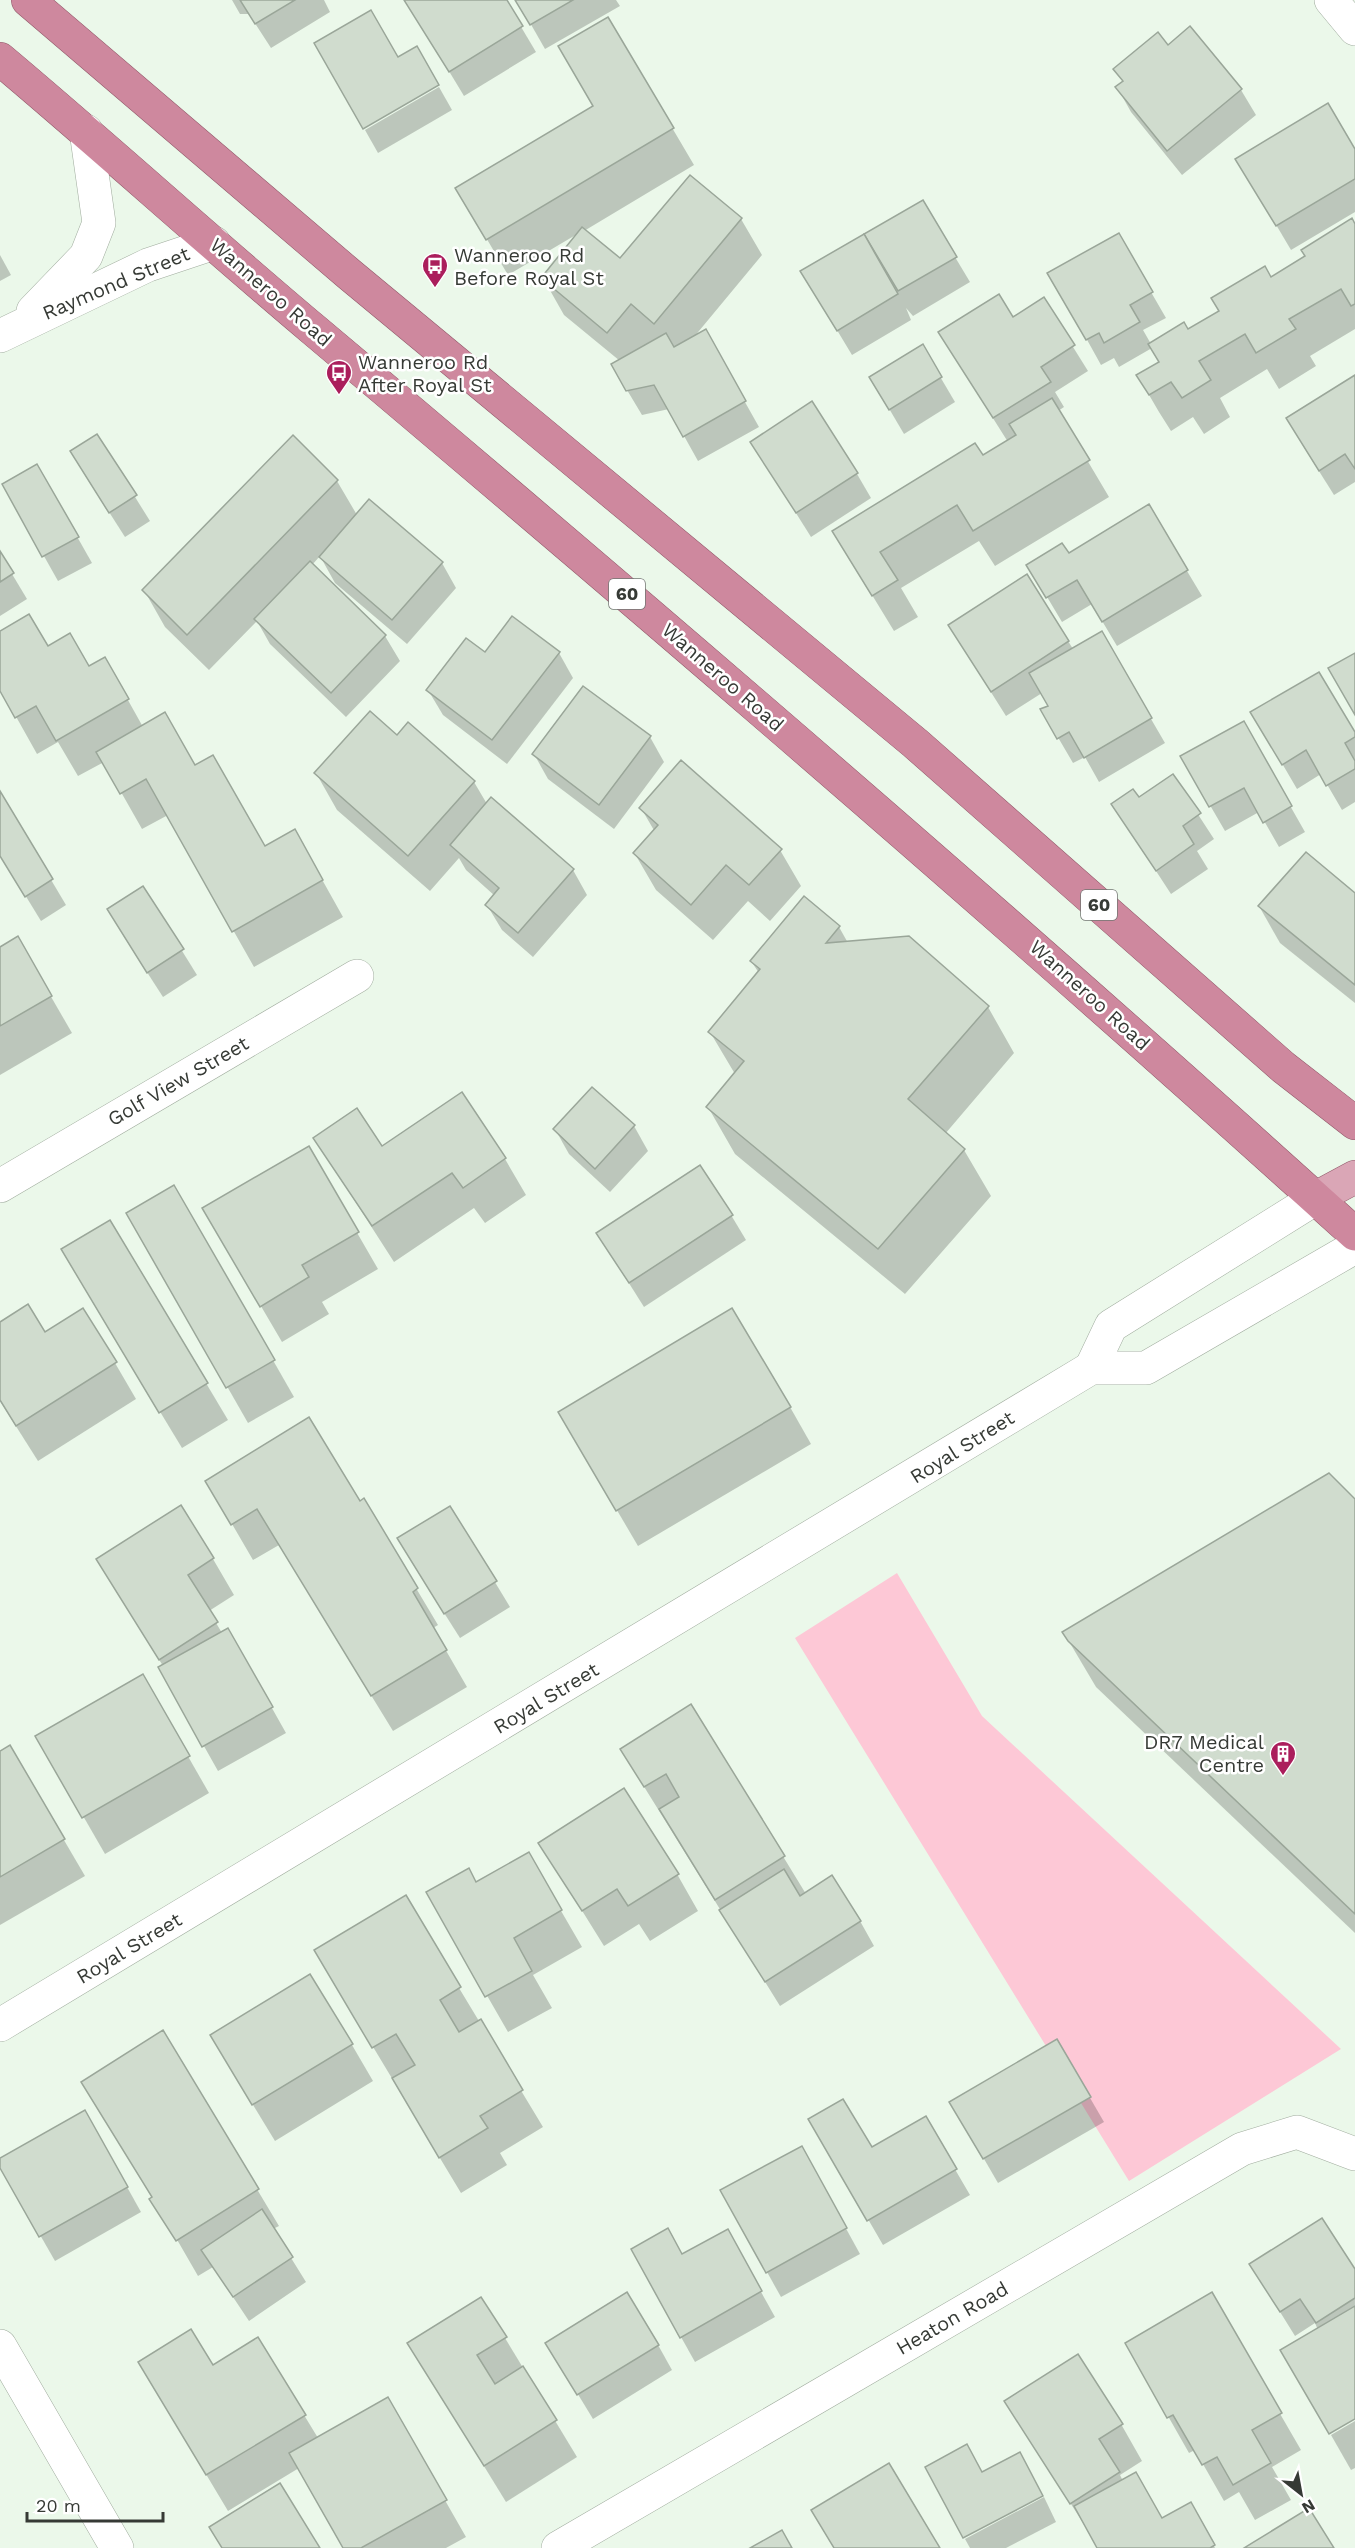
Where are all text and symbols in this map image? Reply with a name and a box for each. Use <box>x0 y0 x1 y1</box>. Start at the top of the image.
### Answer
street label: Wanneroo Road <box>205 233 337 351</box>
street label: Raymond Street <box>39 241 194 325</box>
place label: Wanneroo Rd Before Royal St <box>454 243 604 290</box>
bus stop icon: Wanneroo Rd Before Royal St <box>420 251 450 289</box>
place label: Wanneroo Rd After Royal St <box>358 350 492 397</box>
bus stop icon: Wanneroo Rd After Royal St <box>324 358 354 396</box>
road number: 60 <box>609 579 645 609</box>
street label: Wanneroo Road <box>657 618 789 736</box>
road number: 60 <box>1081 890 1117 920</box>
street label: Wanneroo Road <box>1025 935 1155 1055</box>
street label: Golf View Street <box>103 1031 253 1131</box>
street label: Royal Street <box>905 1405 1019 1489</box>
street label: Royal Street <box>489 1657 603 1739</box>
place label: DR7 Medical Centre <box>1144 1730 1264 1777</box>
building icon: DR7 Medical Centre <box>1268 1739 1298 1777</box>
street label: Royal Street <box>72 1907 186 1989</box>
street label: Heaton Road <box>892 2276 1012 2360</box>
north arrow <box>1271 2464 1331 2524</box>
scale bar <box>27 2485 164 2523</box>
text: 20 m <box>36 2495 81 2516</box>
text: N <box>1298 2495 1318 2518</box>

